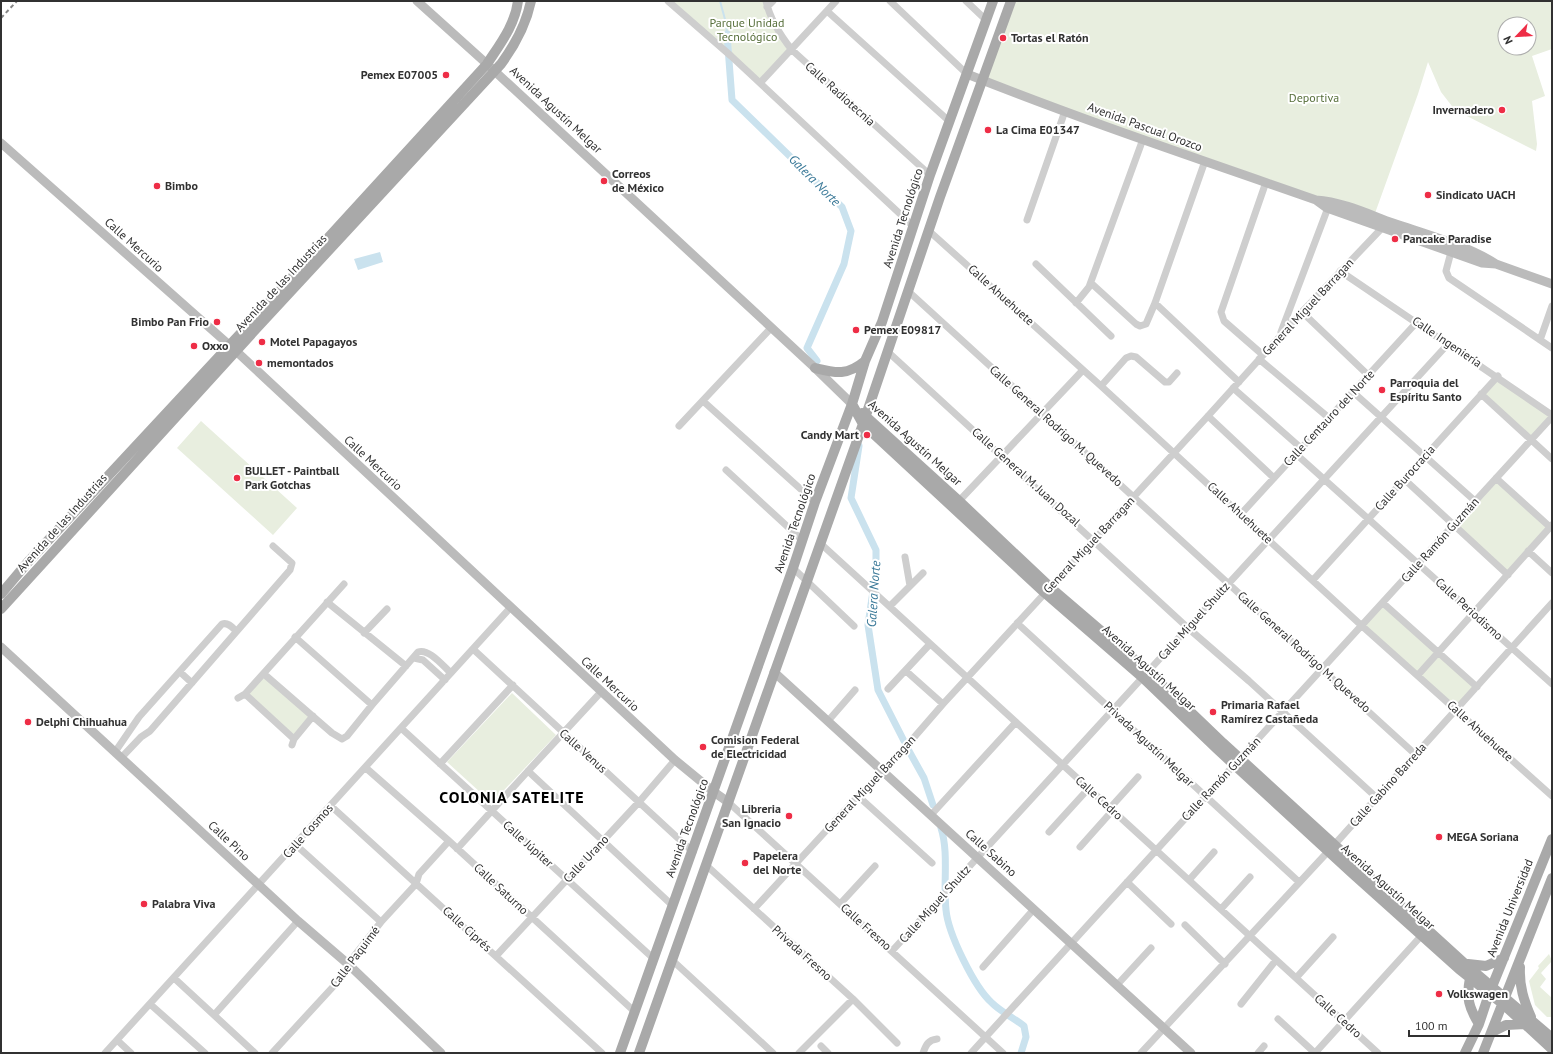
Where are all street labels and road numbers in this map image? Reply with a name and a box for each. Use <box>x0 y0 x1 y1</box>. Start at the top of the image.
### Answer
street label: Calle Radiotecnia <box>802 58 878 129</box>
street label: Avenida Agustín Melgar <box>507 63 606 156</box>
street label: Avenida Pascual Orozco <box>1086 99 1205 154</box>
street label: Avenida Tecnológico <box>879 166 926 270</box>
street label: Calle Mercurio <box>102 214 167 275</box>
street label: Avenida de las Industrias <box>232 231 330 334</box>
street label: General Miguel Barragan <box>1259 255 1357 358</box>
street label: Calle Ahuehuete <box>965 261 1038 328</box>
street label: Calle Ingeniería <box>1410 313 1485 370</box>
street label: Calle General Rodrigo M. Quevedo <box>987 362 1126 489</box>
street label: Calle Centauro del Norte <box>1280 366 1377 469</box>
street label: Avenida Agustín Melgar <box>865 397 965 489</box>
street label: Calle General M. Juan Dozal <box>969 424 1084 530</box>
street label: Calle Mercurio <box>341 432 406 493</box>
street label: Calle Burocracia <box>1371 442 1438 513</box>
street label: Avenida de las Industrias <box>13 470 110 575</box>
street label: Avenida Tecnológico <box>771 471 819 574</box>
street label: Calle Ahuehuete <box>1205 479 1276 547</box>
street label: General Miguel Barragan <box>1040 493 1138 596</box>
street label: Calle Ramón Guzmán <box>1397 494 1482 585</box>
street label: Calle Periodismo <box>1432 574 1506 643</box>
street label: Calle Miguel Shultz <box>1155 579 1233 663</box>
street label: Calle General Rodrigo M. Quevedo <box>1235 588 1374 715</box>
street label: Avenida Agustín Melgar <box>1099 622 1199 714</box>
street label: Calle Mercurio <box>578 653 643 714</box>
street label: Calle Ahuehuete <box>1444 697 1517 764</box>
street label: Privada Agustín Melgar <box>1101 698 1198 789</box>
street label: Calle Venus <box>556 725 610 776</box>
street label: General Miguel Barragan <box>821 732 919 835</box>
street label: Calle Ramón Guzmán <box>1178 734 1263 824</box>
street label: Calle Gabino Barreda <box>1346 740 1429 830</box>
street label: Calle Cedro <box>1073 773 1126 823</box>
street label: Avenida Tecnológico <box>662 776 711 879</box>
street label: Calle Cosmos <box>279 800 336 861</box>
street label: Calle Pino <box>205 817 253 864</box>
street label: Calle Júpiter <box>500 817 557 870</box>
street label: Calle Sabino <box>963 826 1020 880</box>
street label: Calle Urano <box>560 832 611 886</box>
street label: Avenida Agustín Melgar <box>1338 841 1438 933</box>
street label: Avenida Universidad <box>1483 857 1536 959</box>
street label: Calle Saturno <box>471 860 532 918</box>
street label: Calle Miguel Shultz <box>896 862 974 946</box>
street label: Calle Fresno <box>838 900 895 953</box>
street label: Calle Ciprés <box>440 903 495 955</box>
street label: Privada Fresno <box>769 922 835 983</box>
street label: Calle Paquimé <box>327 923 383 990</box>
street label: Calle Cedro <box>1312 991 1365 1041</box>

